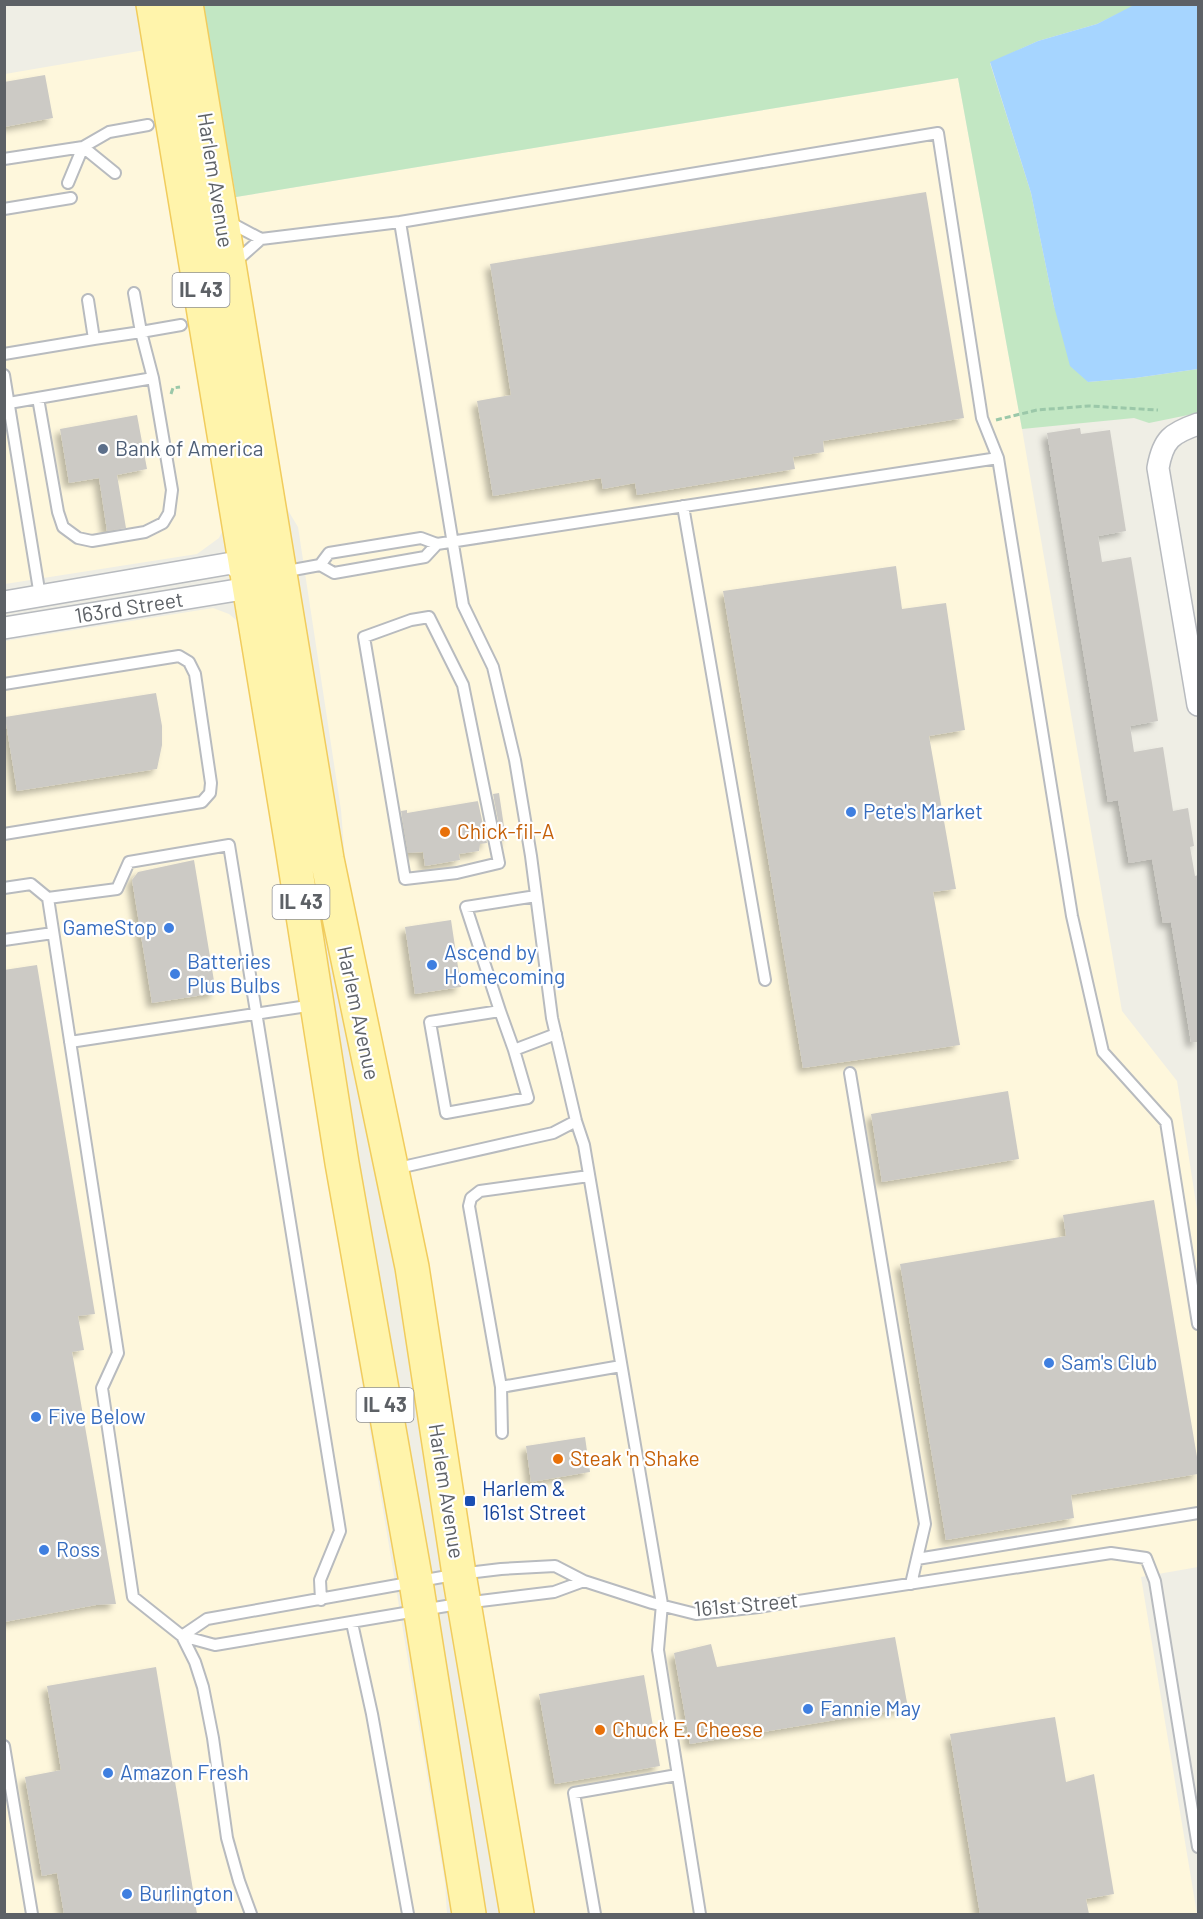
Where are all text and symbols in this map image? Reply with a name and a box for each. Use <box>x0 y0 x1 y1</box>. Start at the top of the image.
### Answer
street label: Harlem Avenue <box>193 110 239 249</box>
road number: IL 43 <box>172 273 230 307</box>
place label: Bank of America <box>115 435 264 460</box>
marker: Bank of America <box>96 442 110 456</box>
street label: 163rd Street <box>73 586 185 627</box>
place label: Pete's Market <box>863 798 983 823</box>
marker: Pete's Market <box>844 805 858 819</box>
place label: Chick-fil-A <box>457 818 555 843</box>
marker: Chick-fil-A <box>438 825 452 839</box>
road number: IL 43 <box>272 885 330 919</box>
place label: GameStop <box>63 914 157 939</box>
marker: GameStop <box>162 921 176 935</box>
place label: Ascend by Homecoming <box>444 939 565 988</box>
street label: Harlem Avenue <box>333 943 386 1082</box>
place label: Batteries Plus Bulbs <box>187 948 280 997</box>
marker: Ascend by Homecoming <box>425 958 439 972</box>
marker: Batteries Plus Bulbs <box>168 967 182 981</box>
place label: Sam's Club <box>1061 1349 1158 1374</box>
marker: Sam's Club <box>1042 1356 1056 1370</box>
road number: IL 43 <box>356 1388 414 1422</box>
place label: Five Below <box>48 1403 146 1428</box>
marker: Five Below <box>29 1410 43 1424</box>
street label: Harlem Avenue <box>424 1421 470 1560</box>
place label: Steak 'n Shake <box>570 1445 700 1470</box>
marker: Steak 'n Shake <box>551 1452 565 1466</box>
place label: Harlem & 161st Street <box>482 1475 586 1524</box>
marker: Harlem & 161st Street <box>463 1494 477 1508</box>
place label: Ross <box>56 1536 100 1561</box>
marker: Ross <box>37 1543 51 1557</box>
street label: 161st Street <box>693 1587 799 1621</box>
place label: Fannie May <box>820 1695 921 1720</box>
marker: Fannie May <box>801 1702 815 1716</box>
place label: Chuck E. Cheese <box>612 1716 763 1741</box>
marker: Chuck E. Cheese <box>593 1723 607 1737</box>
place label: Amazon Fresh <box>120 1759 249 1784</box>
marker: Amazon Fresh <box>101 1766 115 1780</box>
place label: Burlington <box>139 1880 234 1905</box>
marker: Burlington <box>120 1887 134 1901</box>

